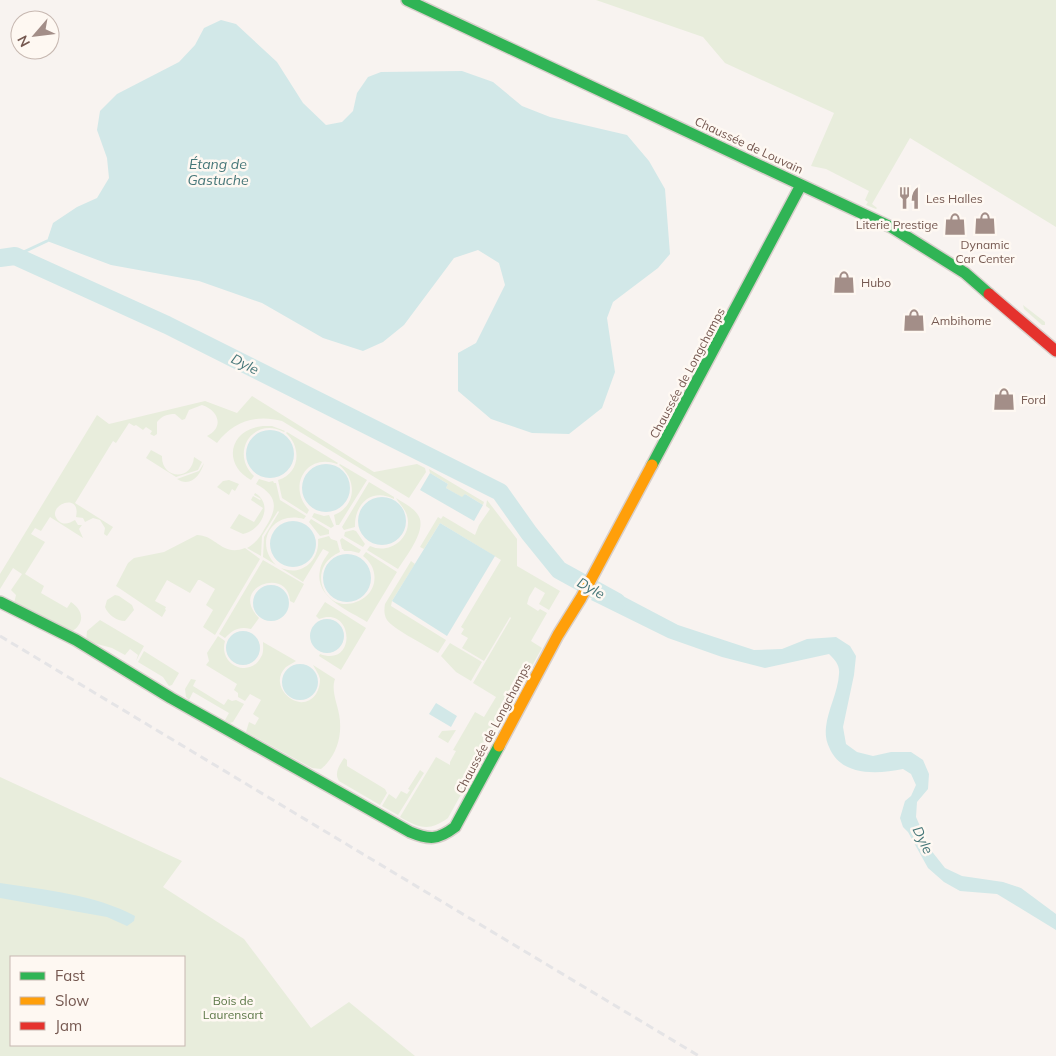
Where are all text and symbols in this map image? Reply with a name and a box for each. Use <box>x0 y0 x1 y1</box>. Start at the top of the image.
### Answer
north arrow <box>10 10 60 60</box>
text: N <box>13 32 34 50</box>
street label: Chaussée de Louvain <box>692 113 806 177</box>
water label: Étang de Gastuche <box>187 155 249 189</box>
restaurant icon: Les Halles <box>896 185 922 211</box>
place label: Les Halles <box>926 191 983 206</box>
shop icon: Dynamic Car Center <box>972 210 998 236</box>
shop icon: Literie Prestige <box>942 211 968 237</box>
place label: Literie Prestige <box>856 217 938 232</box>
place label: Dynamic Car Center <box>955 237 1015 266</box>
shop icon: Hubo <box>831 269 857 295</box>
place label: Hubo <box>861 275 891 290</box>
street label: Chaussée de Longchamps <box>646 305 728 441</box>
shop icon: Ambihome <box>901 307 927 333</box>
place label: Ambihome <box>931 313 991 328</box>
water label: Dyle <box>228 349 262 379</box>
shop icon: Ford <box>991 386 1017 412</box>
place label: Ford <box>1021 392 1046 407</box>
water label: Dyle <box>574 573 608 603</box>
street label: Chaussée de Longchamps <box>452 660 534 796</box>
water label: Dyle <box>909 823 938 857</box>
legend <box>10 956 185 1046</box>
text: Fast <box>55 966 85 985</box>
text: Slow <box>55 991 89 1010</box>
park label: Bois de Laurensart <box>203 993 263 1022</box>
text: Jam <box>55 1016 82 1035</box>

